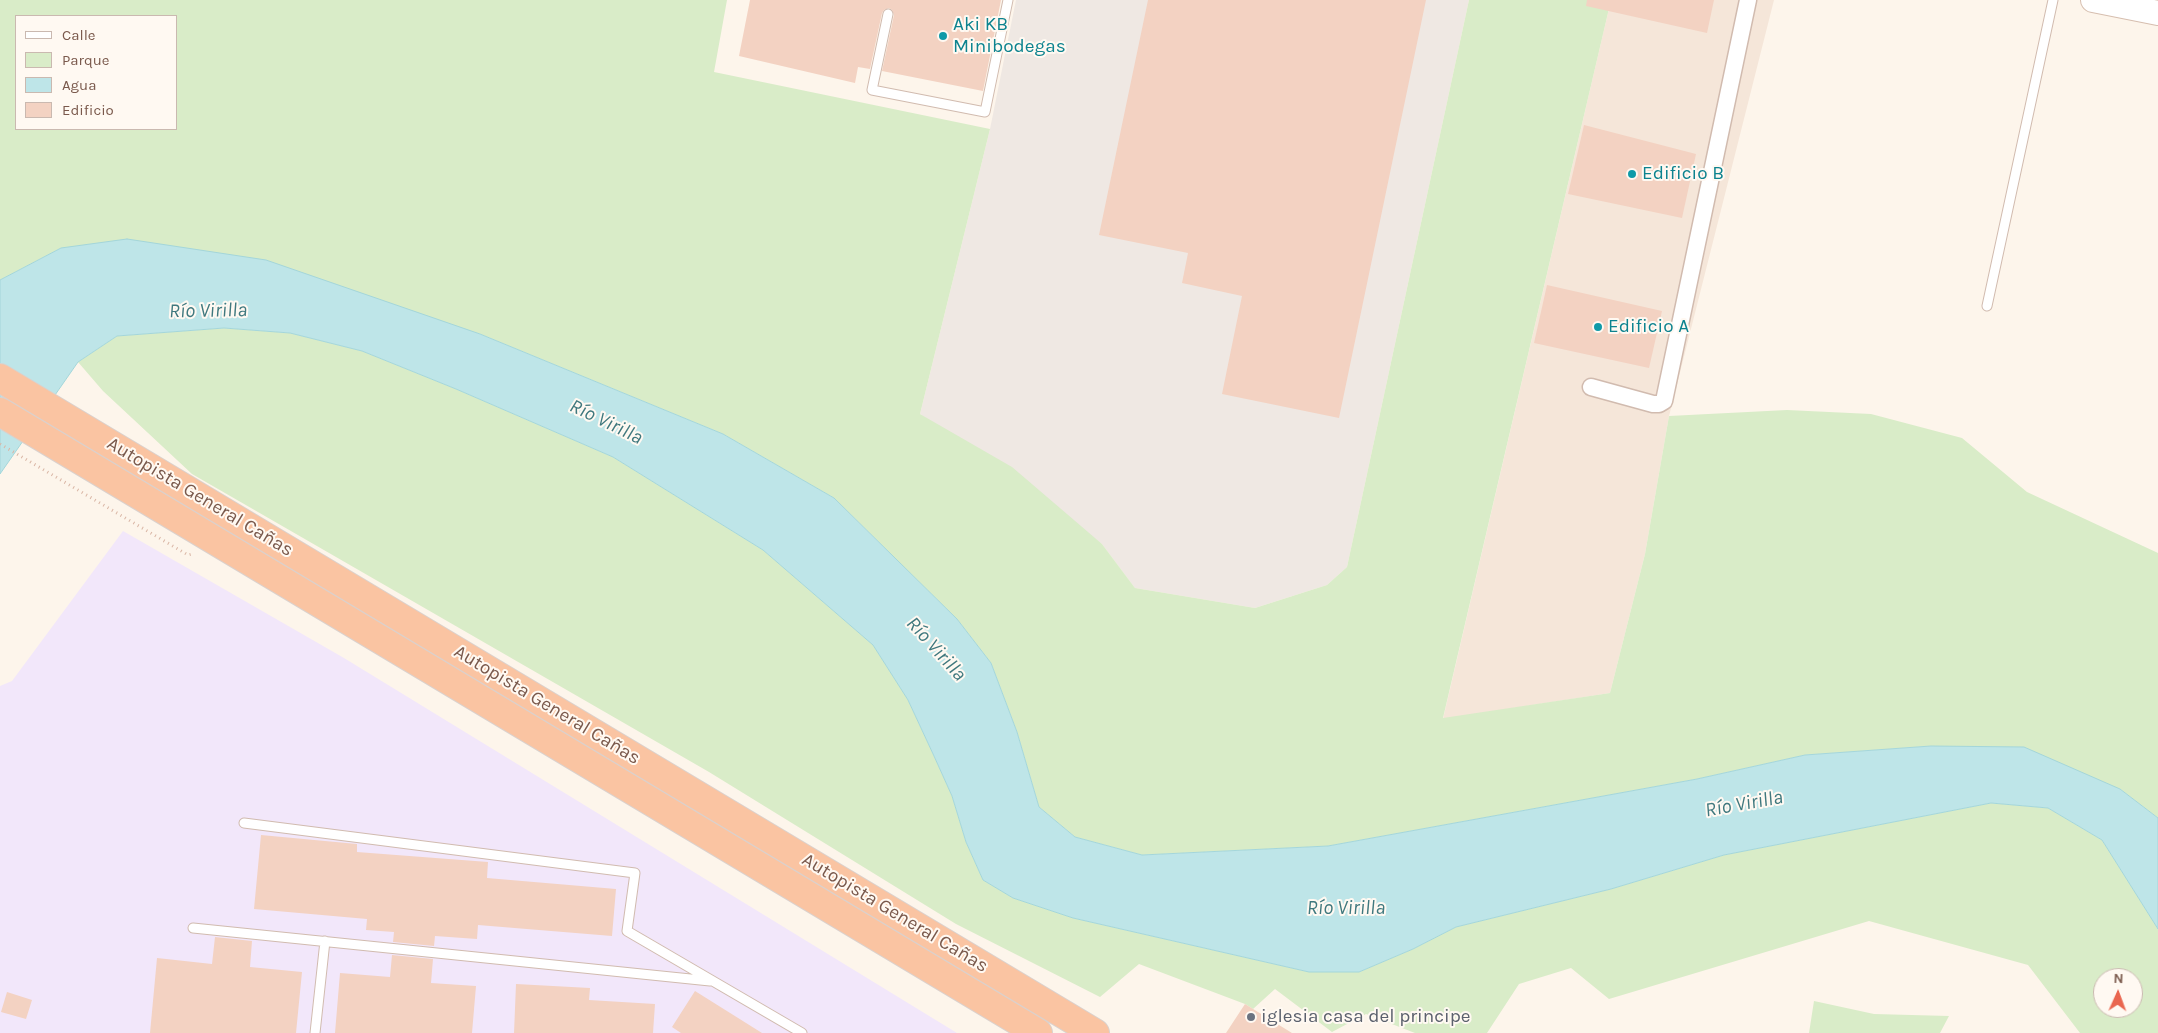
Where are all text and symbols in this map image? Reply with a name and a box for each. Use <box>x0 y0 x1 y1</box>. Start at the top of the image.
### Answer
place label: Aki KB Minibodegas <box>953 14 1066 58</box>
legend <box>15 15 178 130</box>
text: Calle <box>62 26 96 44</box>
marker: Aki KB Minibodegas <box>937 30 949 42</box>
text: Parque <box>62 51 110 69</box>
text: Agua <box>62 76 96 94</box>
text: Edificio <box>62 101 114 119</box>
place label: Edificio B <box>1642 163 1724 185</box>
marker: Edificio B <box>1626 168 1638 180</box>
water label: Río Virilla <box>169 298 247 324</box>
place label: Edificio A <box>1608 316 1689 338</box>
marker: Edificio A <box>1592 321 1604 333</box>
water label: Río Virilla <box>565 394 647 450</box>
street label: Autopista General Cañas <box>103 432 297 562</box>
water label: Río Virilla <box>901 612 971 686</box>
street label: Autopista General Cañas <box>450 640 644 770</box>
water label: Río Virilla <box>1703 785 1785 823</box>
street label: Autopista General Cañas <box>798 848 992 978</box>
water label: Río Virilla <box>1307 896 1385 920</box>
north arrow <box>2093 968 2143 1018</box>
text: N <box>2113 970 2124 987</box>
place label: iglesia casa del principe <box>1261 1006 1471 1028</box>
marker: iglesia casa del principe <box>1245 1011 1257 1023</box>

